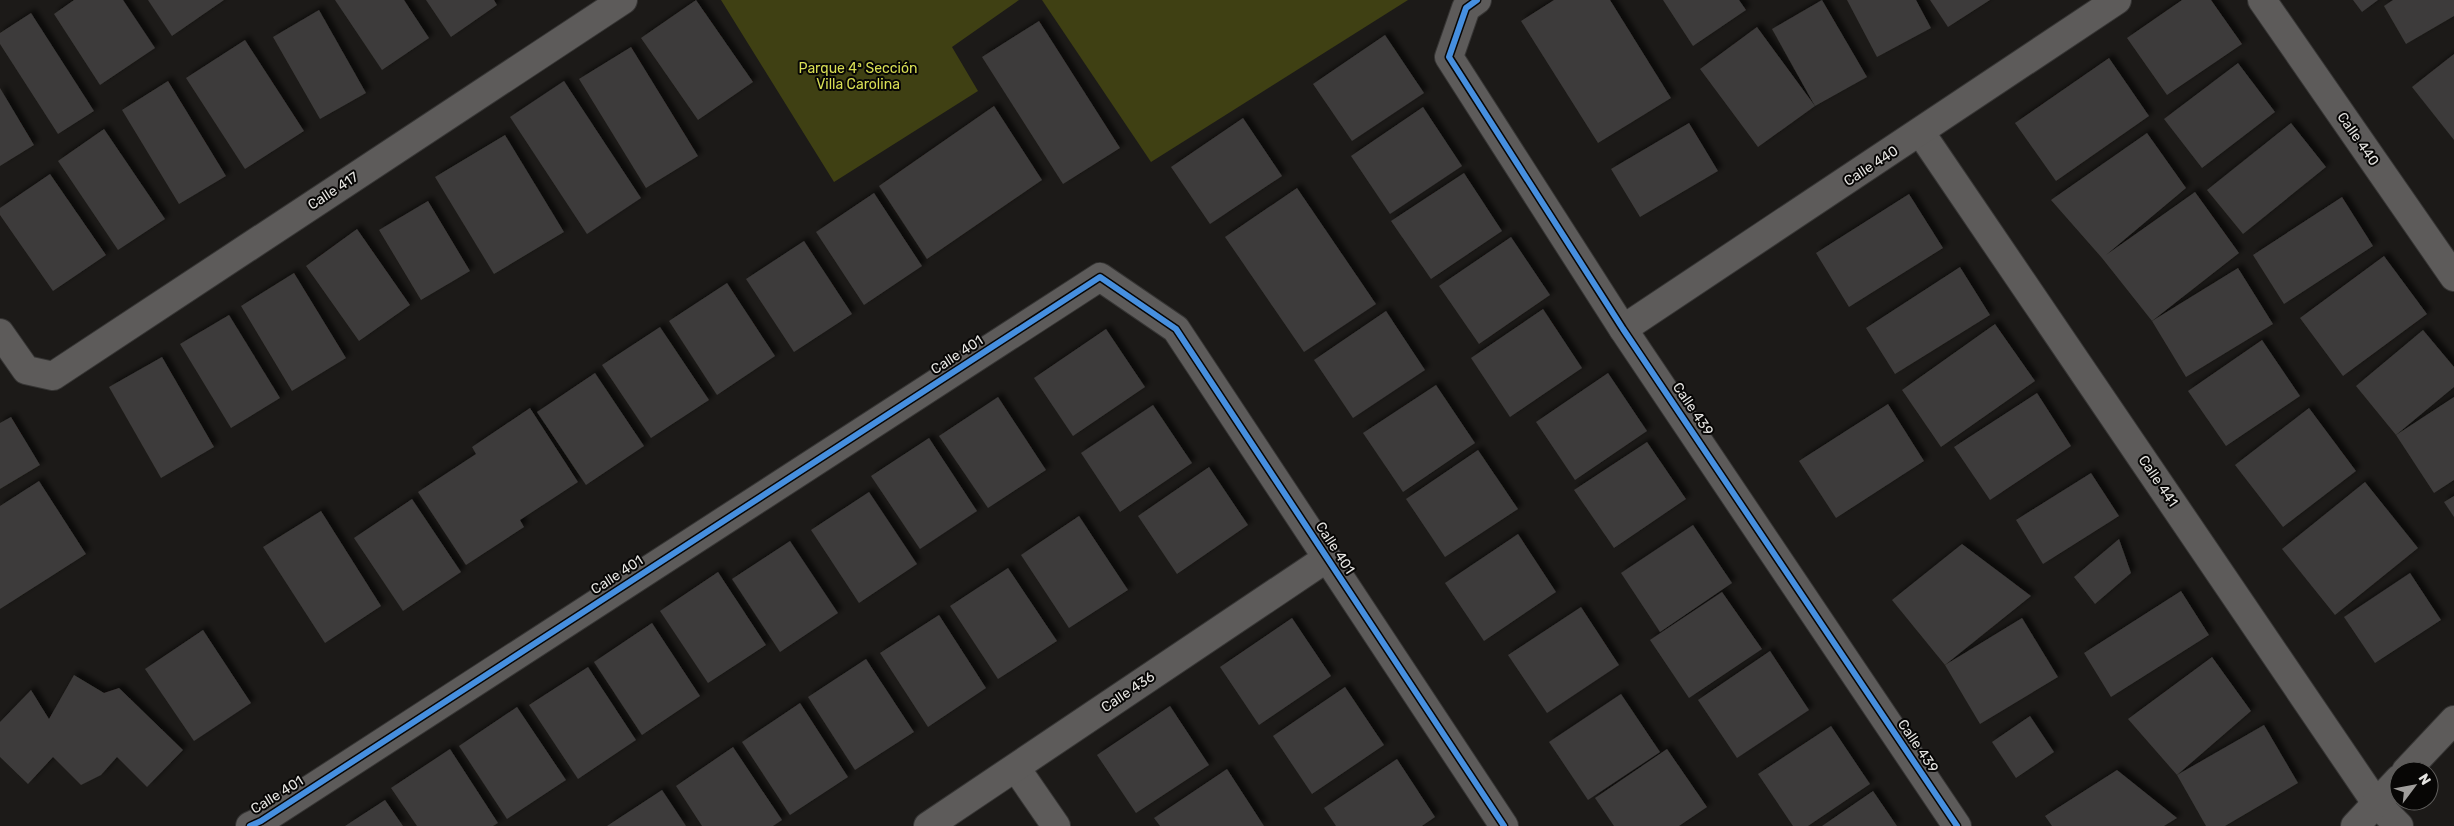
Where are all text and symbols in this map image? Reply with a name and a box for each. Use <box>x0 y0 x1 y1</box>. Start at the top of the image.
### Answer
park label: Parque 4ª Sección Villa Carolina <box>799 60 917 93</box>
street label: Calle 440 <box>2333 109 2383 169</box>
street label: Calle 440 <box>1841 142 1901 190</box>
street label: Calle 417 <box>305 168 361 214</box>
street label: Calle 401 <box>928 332 986 378</box>
street label: Calle 439 <box>1669 379 1717 439</box>
street label: Calle 441 <box>2135 452 2181 510</box>
street label: Calle 401 <box>1312 519 1358 577</box>
street label: Calle 401 <box>588 552 646 598</box>
street label: Calle 436 <box>1098 668 1158 716</box>
street label: Calle 439 <box>1894 716 1942 776</box>
north arrow <box>2389 761 2439 811</box>
text: N <box>2415 771 2434 788</box>
street label: Calle 401 <box>248 772 306 818</box>

